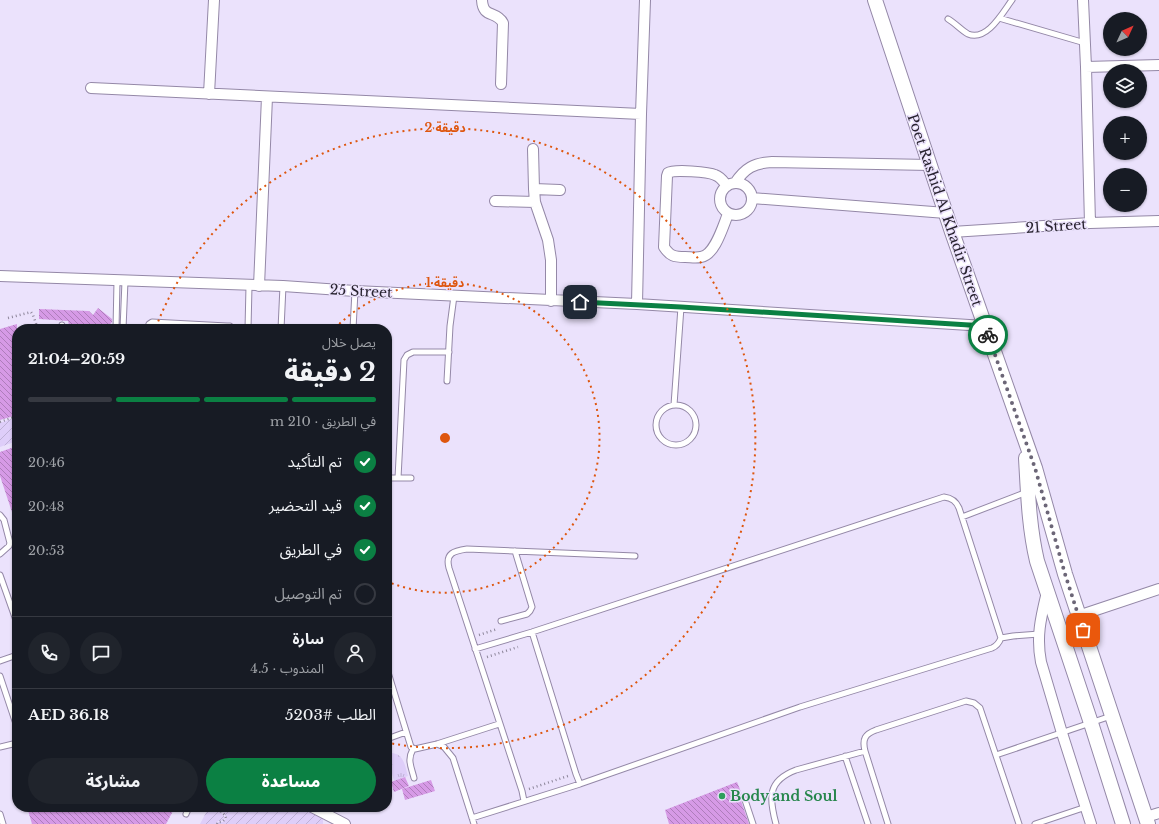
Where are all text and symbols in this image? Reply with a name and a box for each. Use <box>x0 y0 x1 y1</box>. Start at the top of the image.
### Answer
north arrow <box>1103 12 1147 56</box>
map controls <box>1103 12 1147 212</box>
button: layers <box>1103 64 1147 108</box>
street label: Poet Rashid Al Khadir Street <box>904 111 987 309</box>
button: + <box>1103 116 1147 160</box>
text: 2 دقيقة <box>424 120 466 135</box>
button: − <box>1103 168 1147 212</box>
street label: 21 Street <box>1025 215 1088 237</box>
text: 1 دقيقة <box>426 275 464 290</box>
street label: 25 Street <box>329 280 393 302</box>
pin <box>563 285 597 319</box>
icon: home <box>569 291 591 313</box>
courier <box>968 315 1008 355</box>
icon: bike <box>977 324 999 346</box>
text: يصل خلال <box>322 334 376 351</box>
text: 20:59–21:04 <box>28 349 125 368</box>
text: 2 دقيقة <box>284 356 376 388</box>
text: في الطريق · 210 m <box>270 413 376 430</box>
centre of rings <box>438 431 452 445</box>
icon: check <box>354 451 376 473</box>
text: تم التأكيد <box>288 452 342 471</box>
text: 20:46 <box>28 454 65 471</box>
icon: check <box>354 495 376 517</box>
text: قيد التحضير <box>269 496 342 515</box>
text: 20:48 <box>28 498 64 515</box>
icon: check <box>354 539 376 561</box>
text: في الطريق <box>280 540 342 559</box>
text: 20:53 <box>28 542 64 559</box>
text: تم التوصيل <box>275 584 342 603</box>
pin <box>1066 613 1100 647</box>
icon: bag <box>1072 619 1094 641</box>
text: سارة <box>292 629 324 648</box>
button: phone <box>28 632 70 674</box>
button: chat <box>80 632 122 674</box>
button: person <box>334 632 376 674</box>
text: المندوب · 4.5 <box>250 660 324 677</box>
text: AED 36.18 <box>28 705 109 724</box>
text: الطلب #5203 <box>285 705 376 724</box>
button: مشاركة <box>28 758 198 804</box>
button: مساعدة <box>206 758 376 804</box>
place label: Body and Soul <box>730 787 837 805</box>
marker: Body and Soul <box>717 791 727 801</box>

